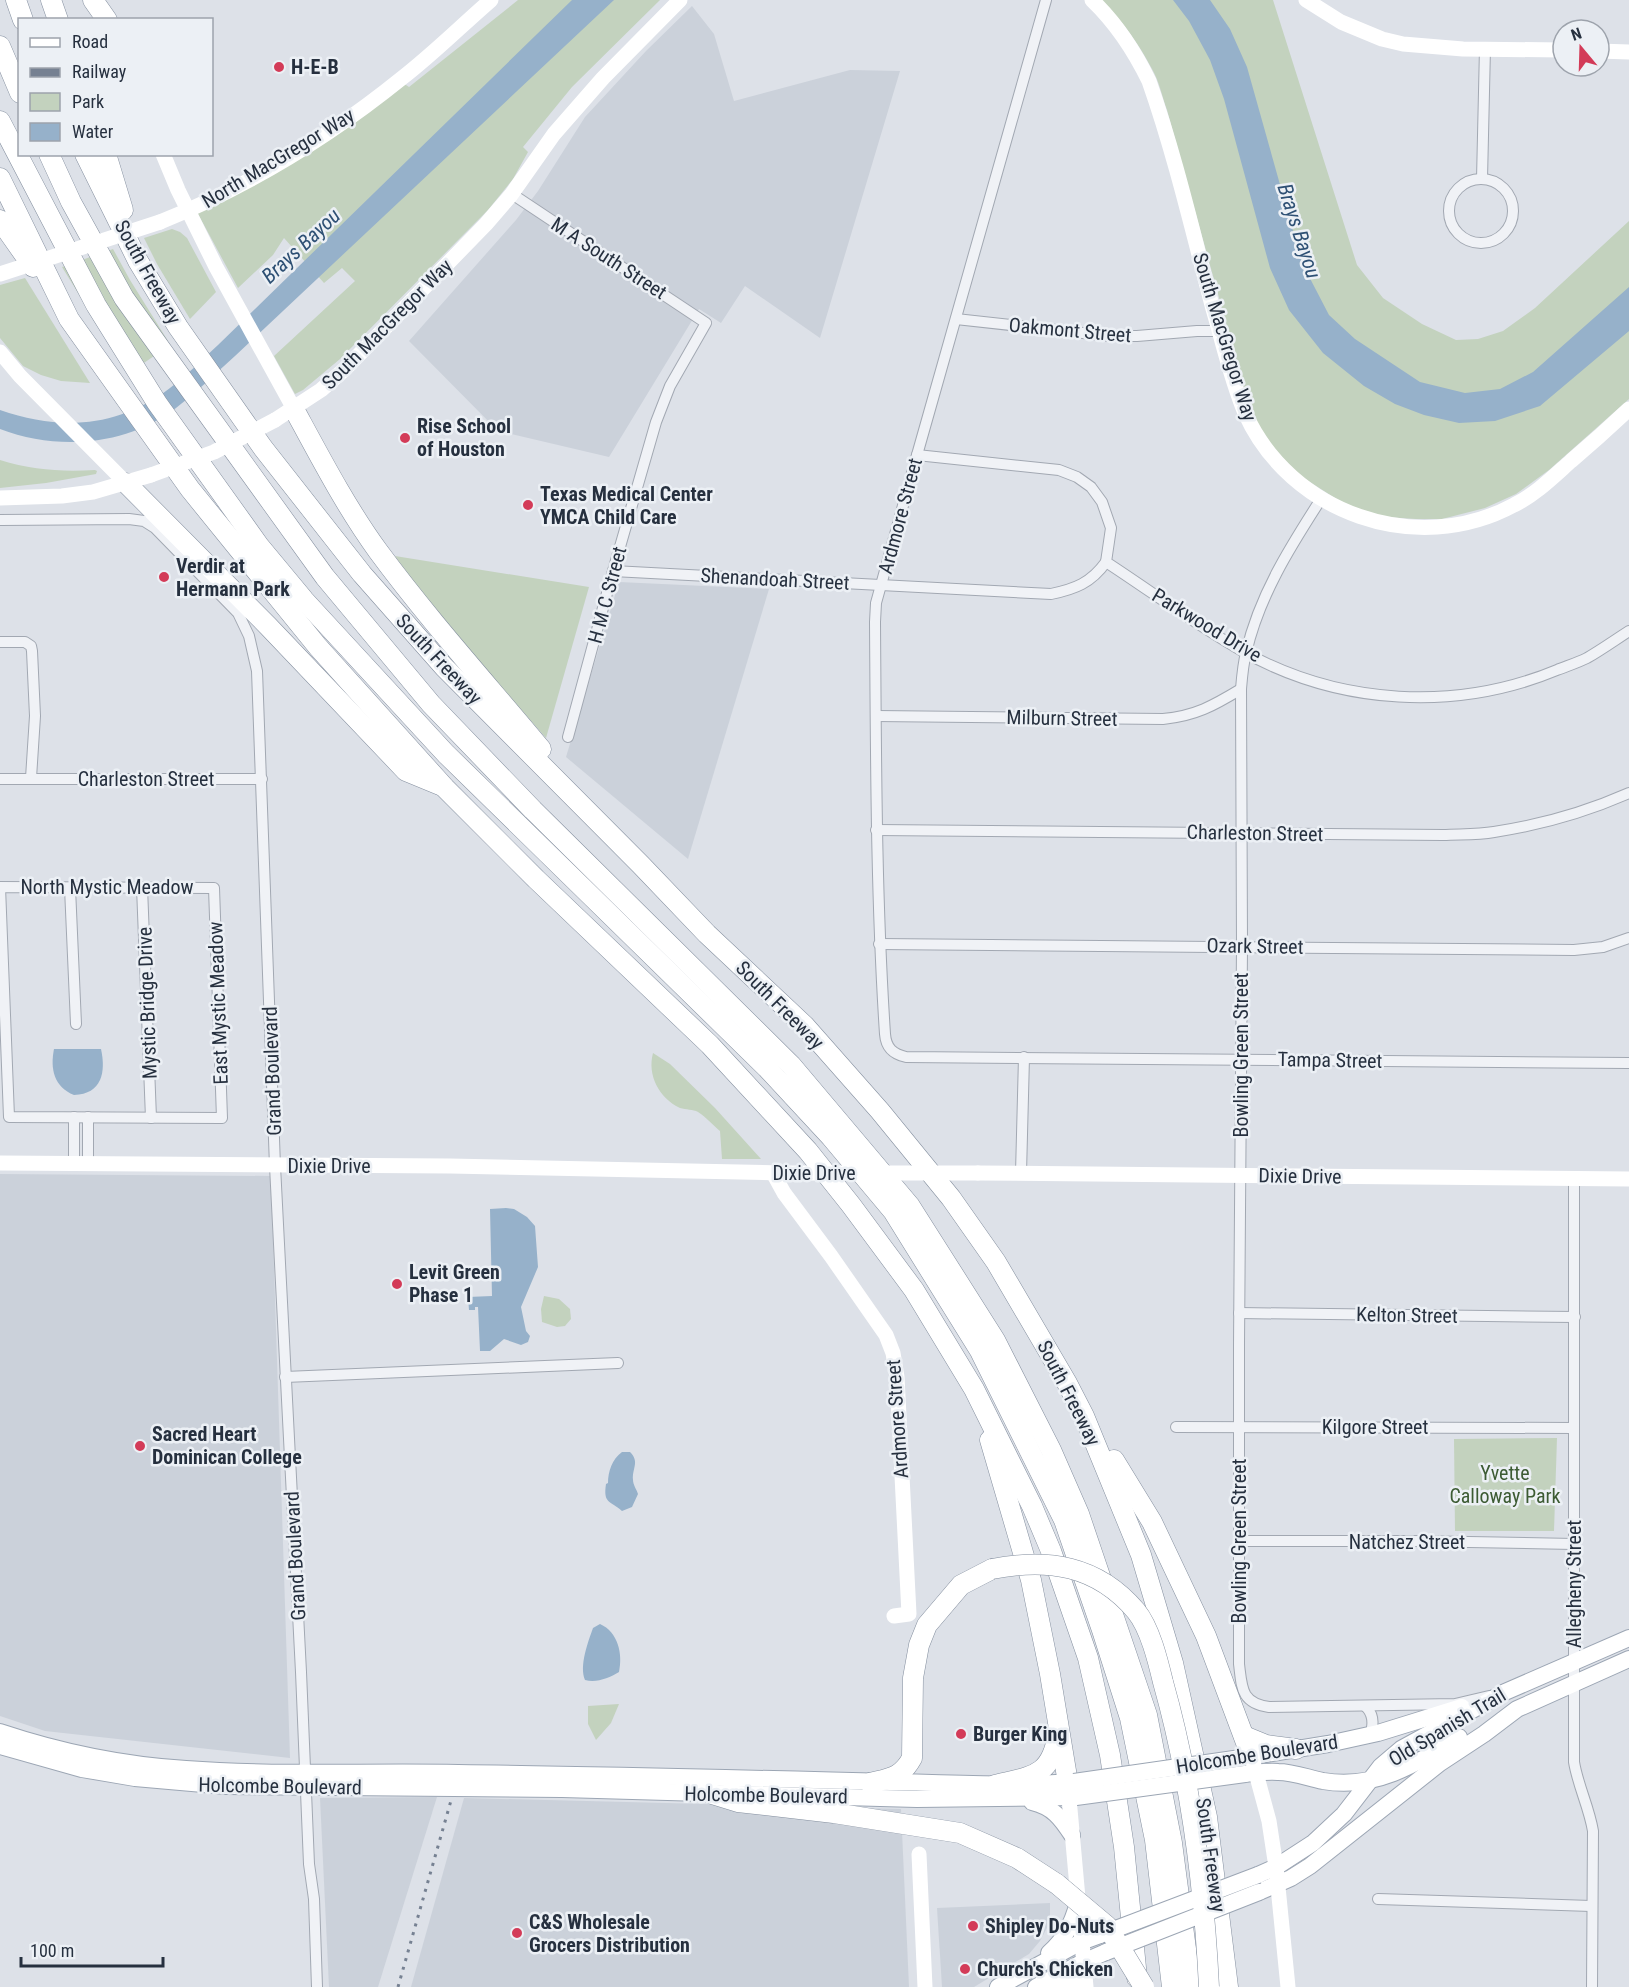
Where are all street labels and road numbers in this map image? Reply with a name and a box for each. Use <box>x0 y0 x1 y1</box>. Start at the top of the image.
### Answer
street label: North MacGregor Way <box>197 103 359 213</box>
street label: M A South Street <box>547 212 671 304</box>
street label: South Freeway <box>110 216 186 328</box>
street label: South MacGregor Way <box>1188 250 1262 424</box>
street label: South MacGregor Way <box>317 254 457 394</box>
street label: Oakmont Street <box>1008 313 1132 347</box>
street label: Ardmore Street <box>873 455 927 577</box>
street label: H M C Street <box>583 544 631 646</box>
street label: Shenandoah Street <box>700 563 850 595</box>
street label: Parkwood Drive <box>1148 583 1266 667</box>
street label: South Freeway <box>391 609 487 709</box>
street label: Milburn Street <box>1006 705 1118 731</box>
street label: Charleston Street <box>78 767 214 791</box>
street label: Charleston Street <box>1186 820 1324 846</box>
street label: North Mystic Meadow <box>20 875 194 899</box>
street label: East Mystic Meadow <box>203 921 233 1085</box>
street label: Mystic Bridge Drive <box>132 927 162 1079</box>
street label: Ozark Street <box>1206 933 1304 959</box>
street label: South Freeway <box>731 956 829 1054</box>
street label: Bowling Green Street <box>1229 972 1253 1137</box>
street label: Grand Boulevard <box>258 1006 286 1136</box>
street label: Tampa Street <box>1277 1047 1383 1073</box>
street label: Dixie Drive <box>287 1154 371 1178</box>
street label: Dixie Drive <box>772 1161 856 1185</box>
street label: Dixie Drive <box>1258 1163 1342 1189</box>
street label: Kelton Street <box>1356 1302 1458 1328</box>
street label: South Freeway <box>1032 1336 1106 1450</box>
street label: Ardmore Street <box>881 1359 913 1479</box>
street label: Kilgore Street <box>1322 1415 1428 1439</box>
street label: Bowling Green Street <box>1227 1458 1251 1623</box>
street label: Grand Boulevard <box>280 1491 310 1621</box>
street label: Allegheny Street <box>1562 1520 1586 1648</box>
street label: Natchez Street <box>1349 1530 1465 1554</box>
street label: Old Spanish Trail <box>1384 1683 1510 1771</box>
street label: Holcombe Boulevard <box>1174 1729 1340 1779</box>
street label: Holcombe Boulevard <box>198 1773 362 1799</box>
street label: Holcombe Boulevard <box>684 1782 848 1808</box>
street label: South Freeway <box>1191 1796 1231 1914</box>

